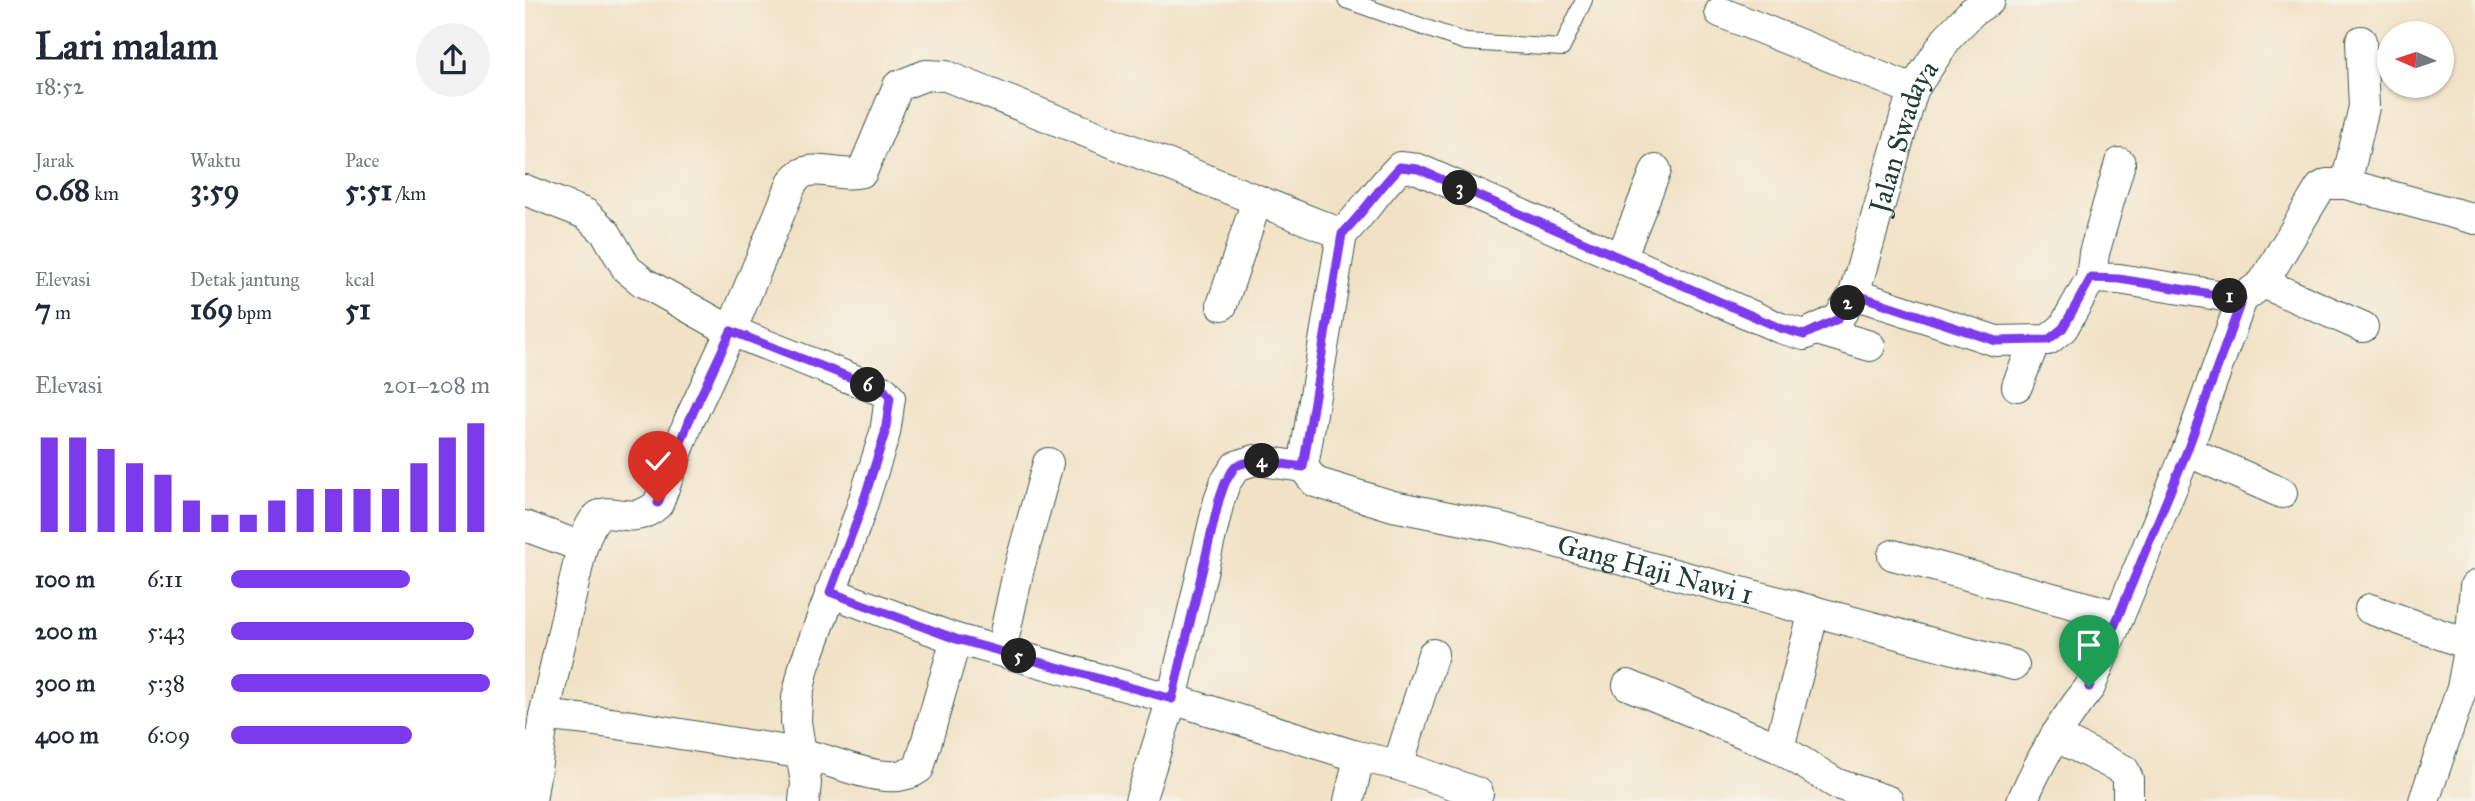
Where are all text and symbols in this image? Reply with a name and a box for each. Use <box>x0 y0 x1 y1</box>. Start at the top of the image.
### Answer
north arrow <box>2377 21 2453 98</box>
map controls <box>2377 21 2454 98</box>
text: Lari malam <box>35 23 218 69</box>
button: share <box>416 23 490 97</box>
street label: Jalan Swadaya <box>1860 53 1946 220</box>
text: 18:52 <box>35 72 84 100</box>
text: Jarak <box>35 149 74 172</box>
text: Waktu <box>190 149 241 172</box>
text: Pace <box>345 149 379 172</box>
pin: 3 <box>1443 170 1478 206</box>
text: 0.68 <box>35 172 90 208</box>
text: 3:59 <box>190 172 240 208</box>
text: 5:51 <box>345 172 392 208</box>
text: 3 <box>1456 176 1463 199</box>
text: km <box>90 182 119 205</box>
text: /km <box>392 182 426 205</box>
text: Elevasi <box>35 268 91 291</box>
text: Detak jantung <box>190 268 299 291</box>
text: kcal <box>345 268 375 291</box>
pin: 1 <box>2213 278 2247 314</box>
text: 1 <box>2226 284 2233 307</box>
pin: 2 <box>1831 286 1865 320</box>
text: 7 <box>35 291 51 327</box>
text: 169 <box>190 291 233 327</box>
text: 51 <box>345 291 371 327</box>
text: 2 <box>1843 291 1852 314</box>
text: m <box>51 301 71 324</box>
text: bpm <box>233 301 272 324</box>
pin: 6 <box>851 368 885 402</box>
text: Elevasi <box>35 371 103 399</box>
text: 201–208 m <box>383 371 490 399</box>
text: 6 <box>863 373 872 396</box>
pin <box>628 431 688 503</box>
icon: check <box>639 442 677 480</box>
pin: 4 <box>1245 444 1279 478</box>
text: 4 <box>1256 449 1267 472</box>
street label: Gang Haji Nawi 1 <box>1554 526 1757 612</box>
text: 100 m <box>35 565 95 593</box>
text: 6:11 <box>147 565 183 593</box>
pin <box>2059 615 2119 687</box>
text: 200 m <box>35 617 97 645</box>
text: 5:43 <box>147 617 186 645</box>
icon: arrive <box>2070 626 2108 664</box>
pin: 5 <box>1001 638 1037 674</box>
text: 5 <box>1014 644 1023 667</box>
text: 300 m <box>35 669 95 697</box>
text: 5:38 <box>147 669 185 697</box>
text: 400 m <box>35 721 99 749</box>
text: 6:09 <box>147 721 190 749</box>

